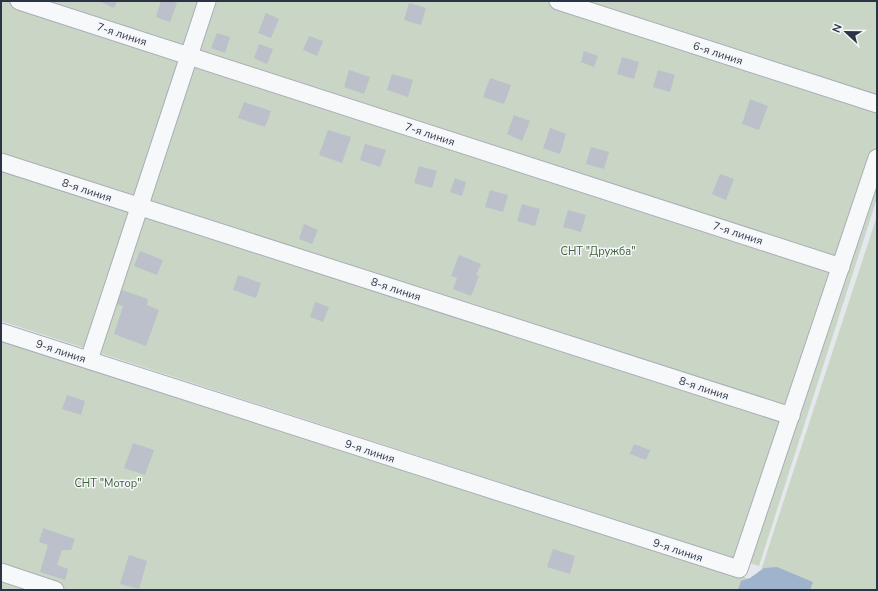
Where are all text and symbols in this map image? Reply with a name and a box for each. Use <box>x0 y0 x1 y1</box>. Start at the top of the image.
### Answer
north arrow <box>826 12 866 52</box>
street label: 7-я линия <box>95 19 149 50</box>
text: N <box>829 22 846 35</box>
street label: 6-я линия <box>691 38 745 69</box>
street label: 7-я линия <box>403 119 457 150</box>
street label: 8-я линия <box>60 175 114 206</box>
street label: 7-я линия <box>711 218 765 249</box>
park label: СНТ "Дружба" <box>561 244 635 259</box>
street label: 8-я линия <box>369 274 423 305</box>
street label: 9-я линия <box>34 336 88 367</box>
street label: 8-я линия <box>677 373 731 404</box>
street label: 9-я линия <box>343 436 397 467</box>
park label: СНТ "Мотор" <box>74 476 142 491</box>
street label: 9-я линия <box>651 535 705 566</box>

